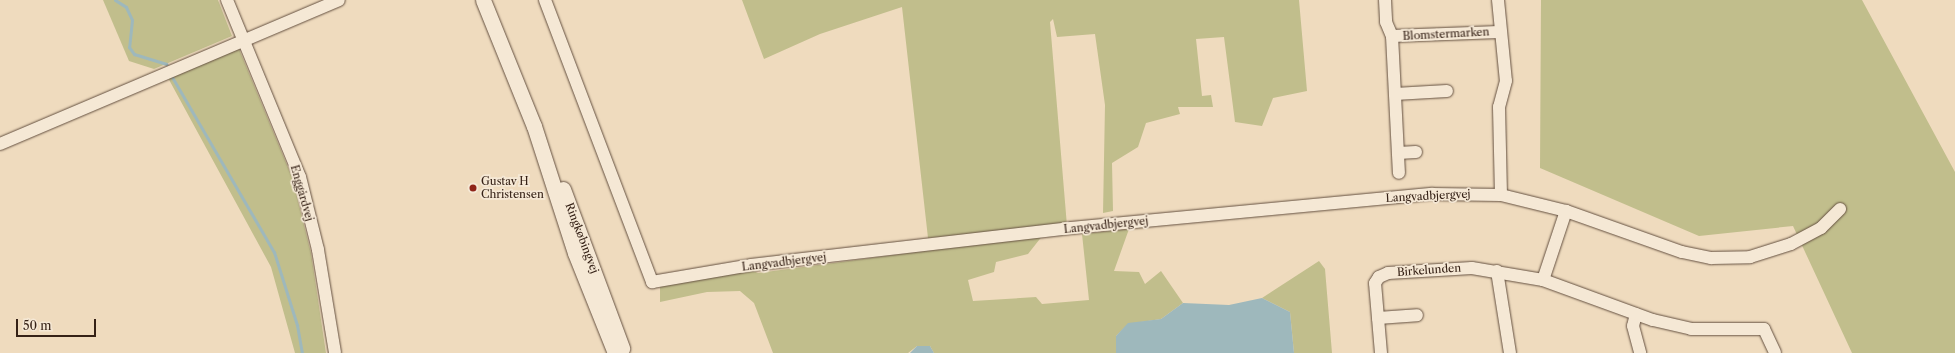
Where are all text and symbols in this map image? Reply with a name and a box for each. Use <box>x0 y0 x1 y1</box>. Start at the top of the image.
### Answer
street label: Blomstermarken <box>1402 25 1490 43</box>
street label: Enggårdvej <box>288 163 316 223</box>
place label: Gustav H Christensen <box>481 175 544 201</box>
marker: Gustav H Christensen <box>468 183 478 193</box>
street label: Langvadbjergvej <box>1385 187 1471 205</box>
street label: Ringkøbingvej <box>562 201 602 275</box>
street label: Langvadbjergvej <box>1063 214 1149 236</box>
street label: Langvadbjergvej <box>741 250 827 274</box>
street label: Birkelunden <box>1396 261 1462 279</box>
scale bar <box>18 311 98 337</box>
text: 50 m <box>23 318 52 333</box>

